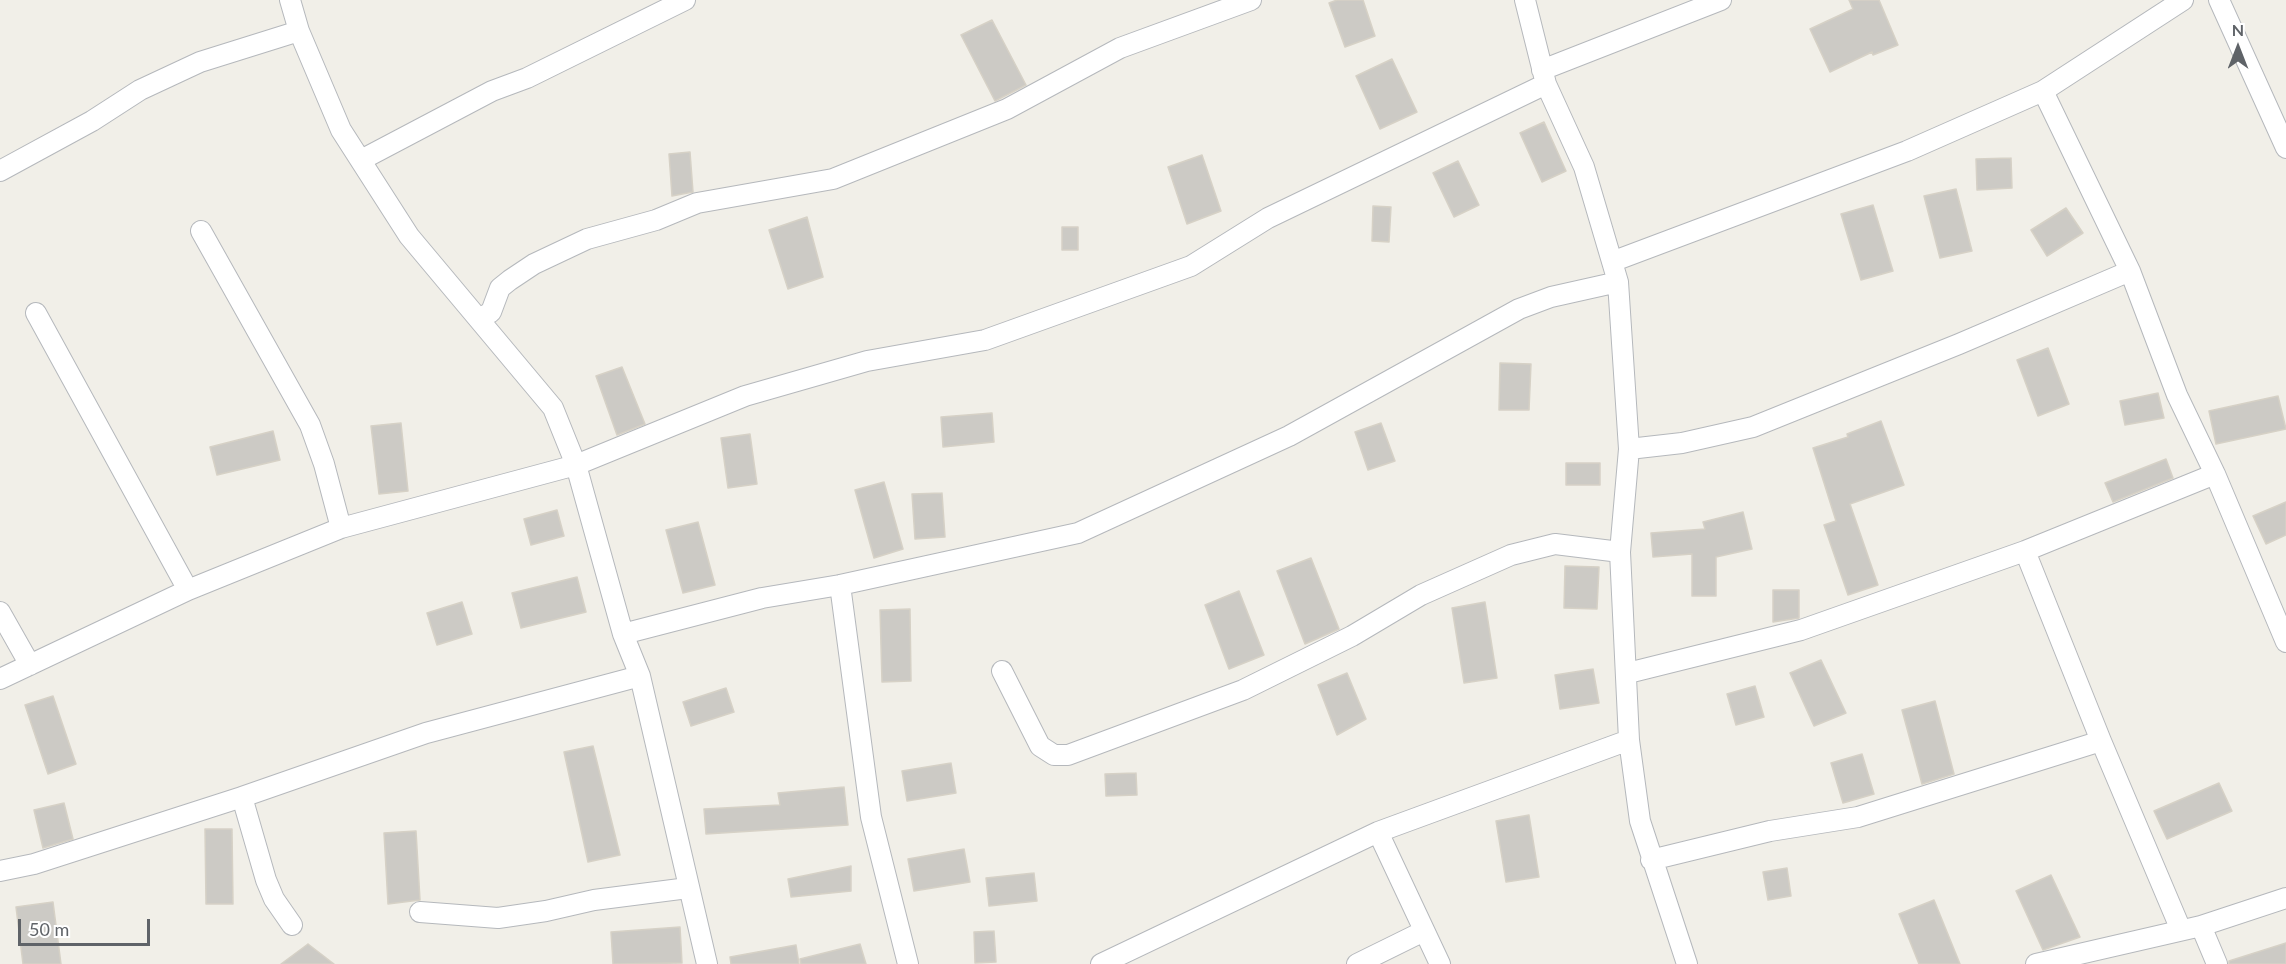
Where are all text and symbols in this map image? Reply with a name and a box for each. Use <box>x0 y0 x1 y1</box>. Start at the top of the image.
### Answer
north arrow <box>2208 18 2268 78</box>
text: N <box>2232 20 2244 39</box>
scale bar <box>21 907 153 945</box>
text: 50 m <box>29 918 69 940</box>

